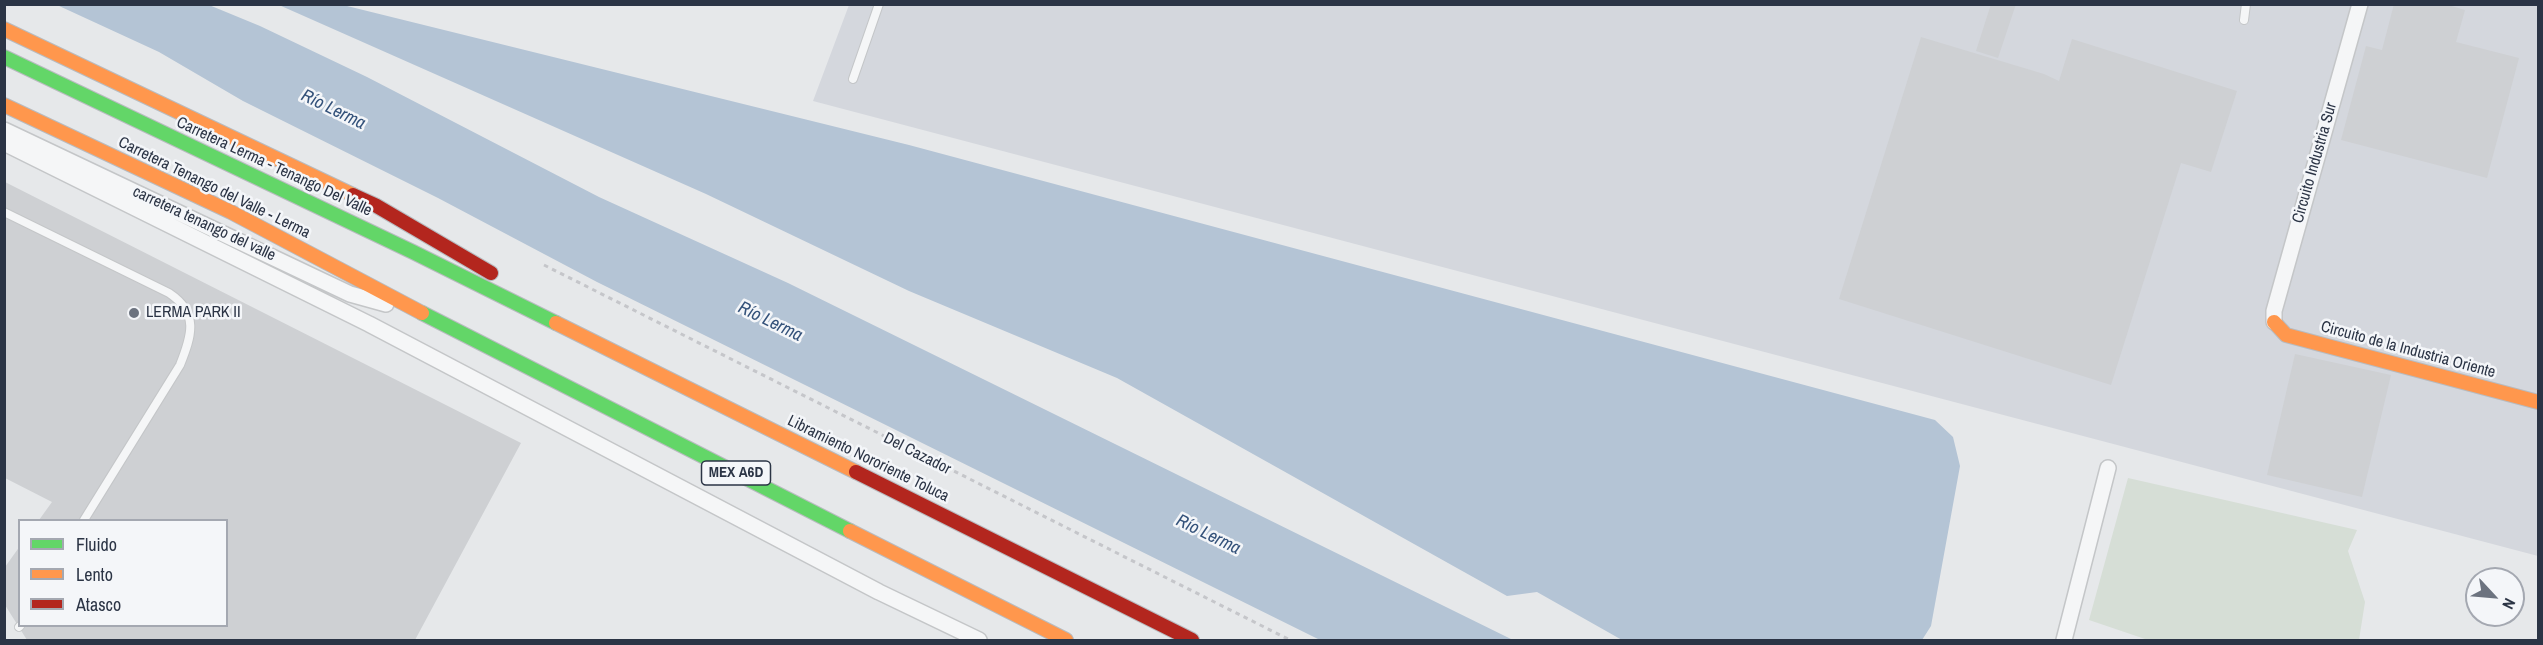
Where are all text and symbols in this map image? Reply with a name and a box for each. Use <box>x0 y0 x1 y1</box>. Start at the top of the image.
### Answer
water label: Río Lerma <box>297 85 369 135</box>
street label: Circuito Industria Sur <box>2289 100 2341 226</box>
street label: Carretera Lerma - Tenango Del Valle <box>173 113 375 221</box>
street label: Carretera Tenango del Valle - Lerma <box>115 133 313 243</box>
street label: carretera tenango del valle <box>130 182 278 266</box>
water label: Río Lerma <box>734 297 806 347</box>
place label: LERMA PARK II <box>146 303 241 323</box>
marker: LERMA PARK II <box>127 306 141 320</box>
street label: Circuito de la Industria Oriente <box>2319 317 2497 383</box>
street label: Libramiento Nororiente Toluca <box>784 412 952 506</box>
street label: Del Cazador <box>880 429 954 479</box>
road number: MEX A6D <box>702 461 771 485</box>
water label: Río Lerma <box>1172 510 1244 560</box>
legend <box>18 519 228 627</box>
text: Fluido <box>76 532 117 557</box>
text: Lento <box>76 562 113 587</box>
north arrow <box>2465 567 2525 627</box>
text: Atasco <box>76 592 121 617</box>
text: N <box>2497 595 2521 613</box>

